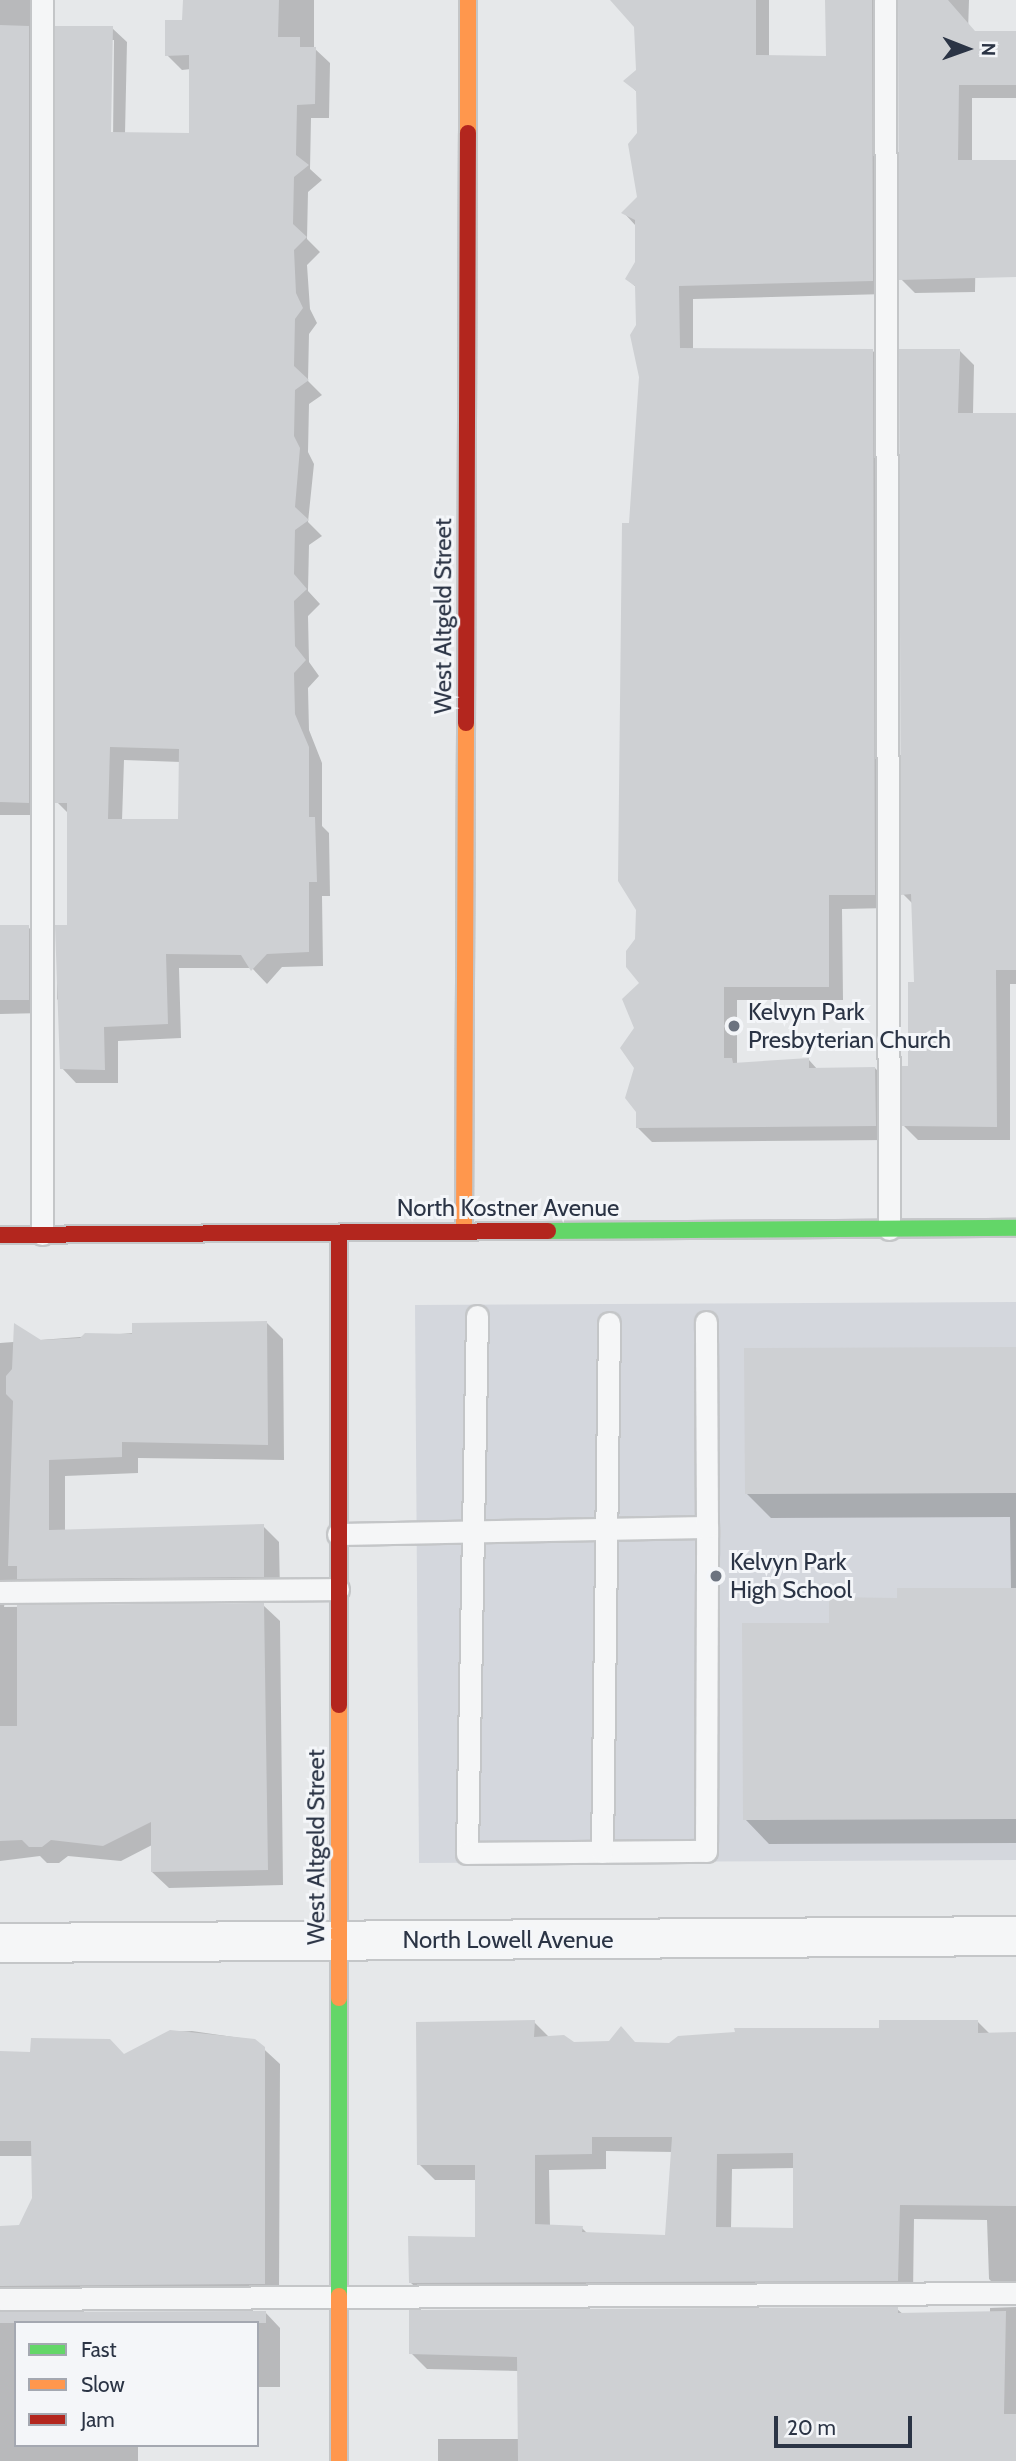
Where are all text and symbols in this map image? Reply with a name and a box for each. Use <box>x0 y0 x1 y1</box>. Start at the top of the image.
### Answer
north arrow <box>932 14 1002 84</box>
text: N <box>977 42 1000 56</box>
street label: West Altgeld Street <box>429 518 457 714</box>
place label: Kelvyn Park Presbyterian Church <box>748 998 951 1054</box>
marker: Kelvyn Park Presbyterian Church <box>726 1018 742 1034</box>
street label: North Kostner Avenue <box>397 1194 619 1222</box>
place label: Kelvyn Park High School <box>730 1548 852 1604</box>
marker: Kelvyn Park High School <box>708 1568 724 1584</box>
street label: West Altgeld Street <box>302 1749 330 1945</box>
street label: North Lowell Avenue <box>402 1926 614 1954</box>
legend <box>14 2321 259 2447</box>
text: Fast <box>81 2337 117 2362</box>
text: Slow <box>81 2372 125 2397</box>
scale bar <box>778 2402 916 2446</box>
text: Jam <box>81 2407 115 2432</box>
text: 20 m <box>787 2415 836 2440</box>

